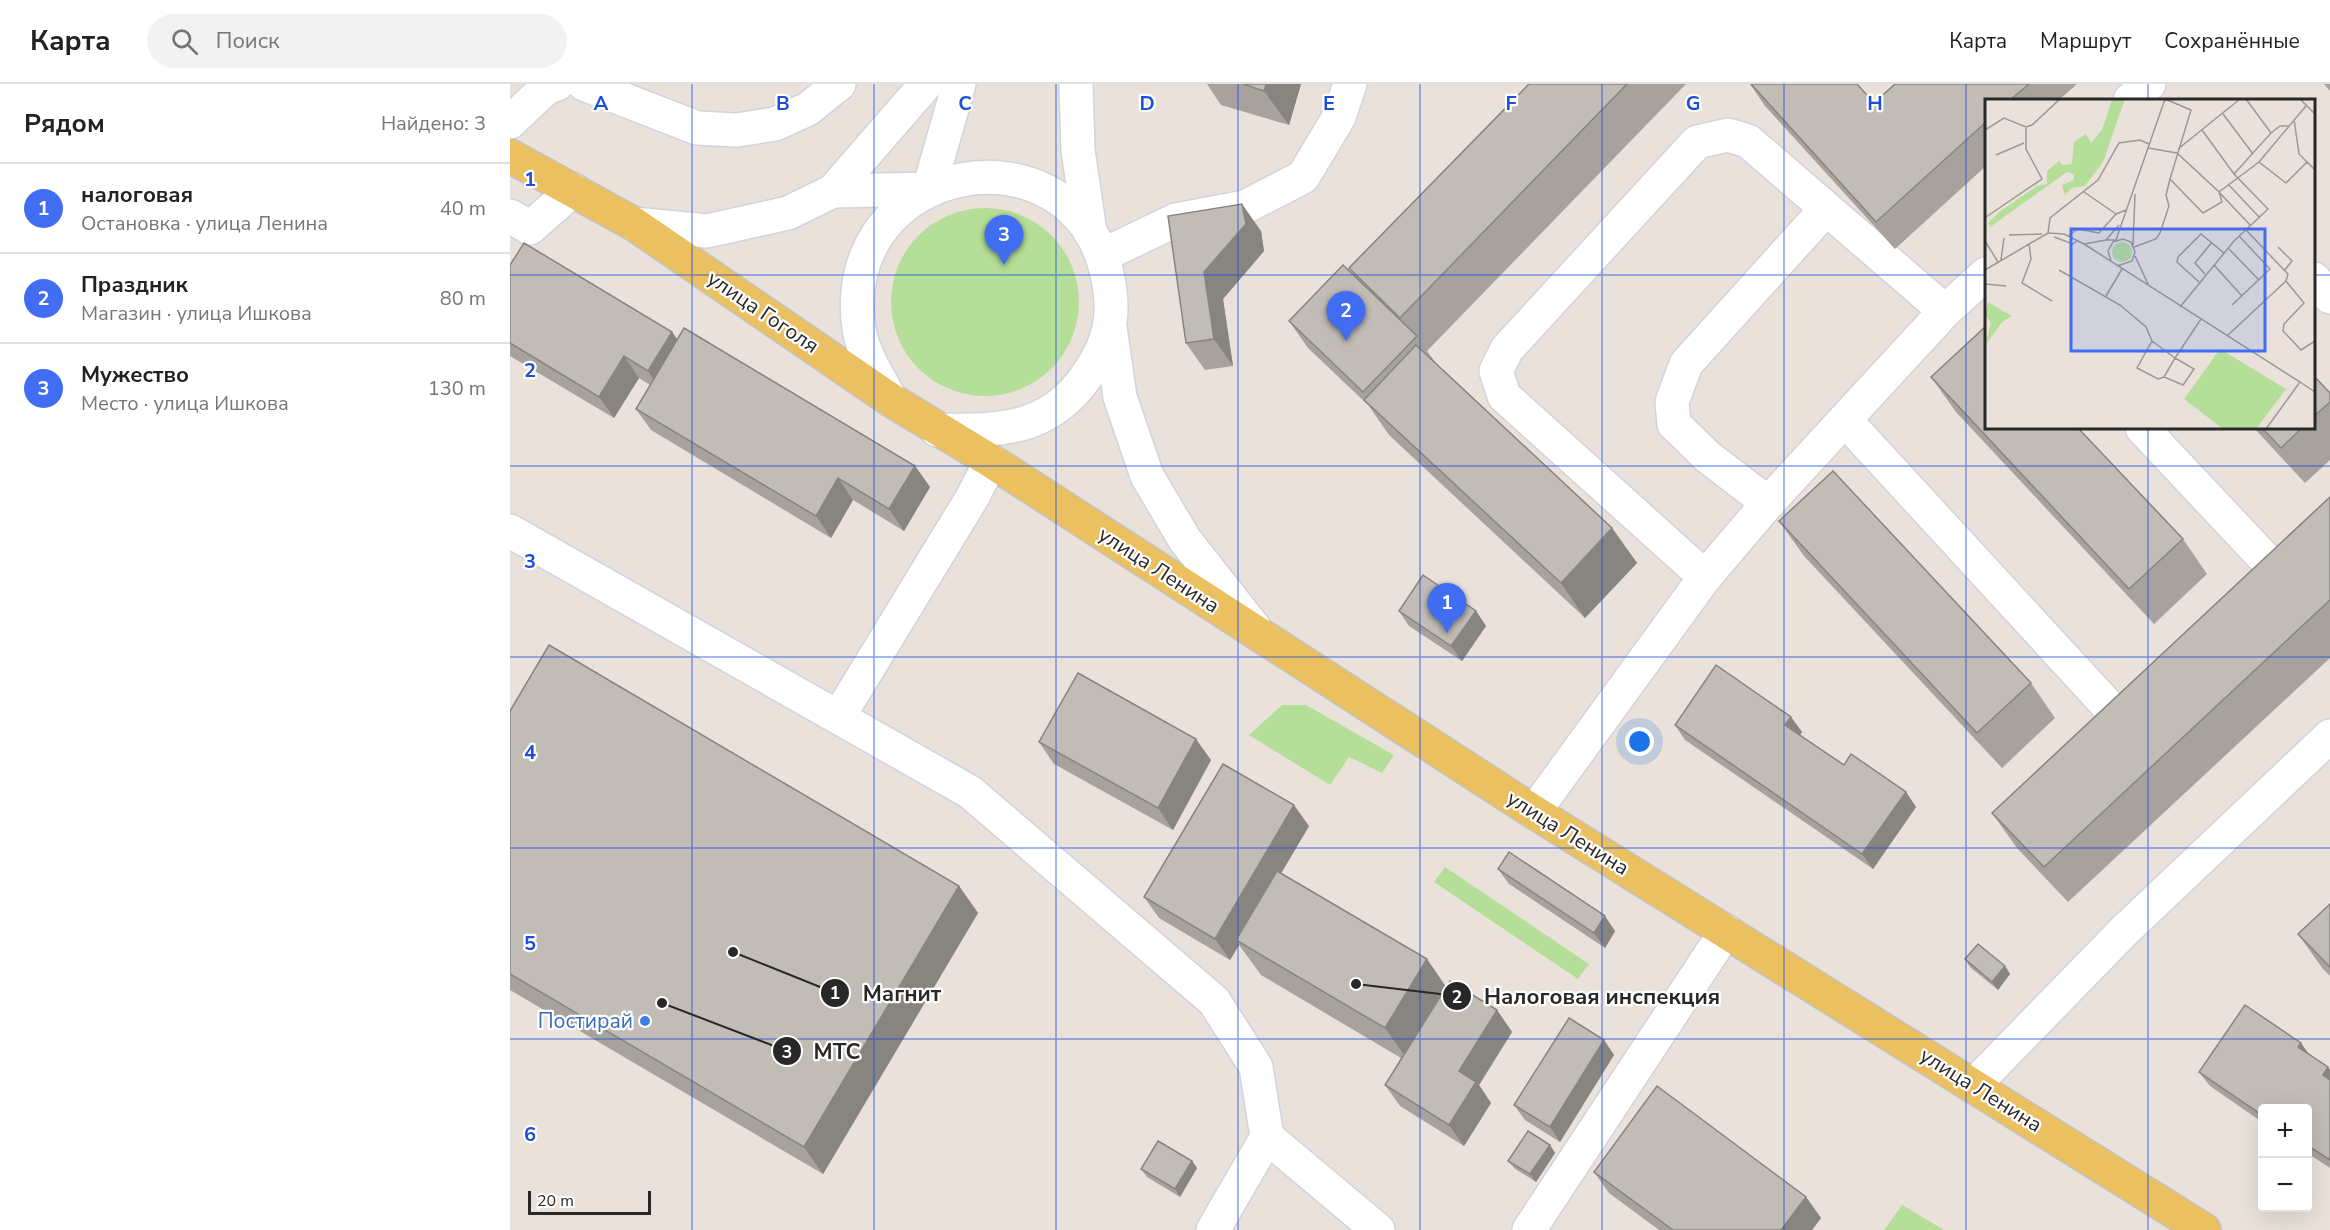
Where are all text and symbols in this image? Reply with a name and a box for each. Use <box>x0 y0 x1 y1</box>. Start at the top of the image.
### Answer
search box <box>147 14 567 68</box>
text: Карта <box>30 22 111 60</box>
icon: search <box>168 25 201 58</box>
text: Поиск <box>216 26 280 56</box>
text: Карта <box>1949 27 2007 55</box>
text: Маршрут <box>2040 27 2131 55</box>
text: Сохранённые <box>2164 27 2300 55</box>
text: A <box>594 90 609 117</box>
text: B <box>776 90 790 117</box>
text: C <box>958 90 972 117</box>
text: D <box>1139 90 1155 117</box>
text: E <box>1323 90 1335 117</box>
text: F <box>1505 90 1517 117</box>
text: G <box>1686 90 1700 117</box>
text: H <box>1867 90 1883 117</box>
inset map <box>1985 99 2315 429</box>
text: Рядом <box>24 106 105 141</box>
text: Найдено: 3 <box>381 110 486 137</box>
text: 1 <box>524 166 536 193</box>
text: налоговая <box>81 180 193 210</box>
text: 1 <box>38 195 50 222</box>
text: 40 m <box>440 195 486 222</box>
text: Остановка · улица Ленина <box>81 210 328 237</box>
pin: 3 <box>984 216 1024 265</box>
street label: улица Гоголя <box>702 264 824 360</box>
text: Праздник <box>81 270 188 300</box>
text: 2 <box>38 285 50 312</box>
text: 80 m <box>440 285 486 312</box>
pin: 2 <box>1326 292 1366 341</box>
text: Магазин · улица Ишкова <box>81 300 312 327</box>
text: 2 <box>524 357 536 384</box>
text: Мужество <box>81 360 189 390</box>
text: 3 <box>38 375 50 402</box>
text: 130 m <box>428 375 486 402</box>
text: Место · улица Ишкова <box>81 390 289 417</box>
street label: улица Ленина <box>1093 520 1225 620</box>
text: 3 <box>524 548 536 575</box>
pin: 1 <box>1428 584 1466 633</box>
your location <box>1625 727 1654 756</box>
text: 4 <box>524 739 536 766</box>
street label: улица Ленина <box>1502 784 1634 882</box>
text: 5 <box>524 930 536 957</box>
callout: Магнит <box>820 973 953 1013</box>
callout: Налоговая инспекция <box>1442 976 1732 1016</box>
text: Магнит <box>863 979 942 1009</box>
text: 1 <box>830 981 840 1005</box>
text: Налоговая инспекция <box>1484 982 1720 1012</box>
text: 2 <box>1452 985 1462 1009</box>
place label: Постирай <box>538 1007 633 1035</box>
marker: Постирай <box>638 1014 652 1028</box>
callout: МТС <box>772 1031 873 1071</box>
text: МТС <box>814 1037 860 1067</box>
text: 3 <box>782 1040 792 1064</box>
street label: улица Ленина <box>1915 1041 2047 1139</box>
map controls <box>2258 1104 2312 1212</box>
button: + <box>2258 1104 2312 1158</box>
text: 6 <box>524 1121 536 1148</box>
button: − <box>2258 1158 2312 1212</box>
scale bar <box>528 1188 651 1216</box>
text: 20 m <box>537 1190 574 1212</box>

